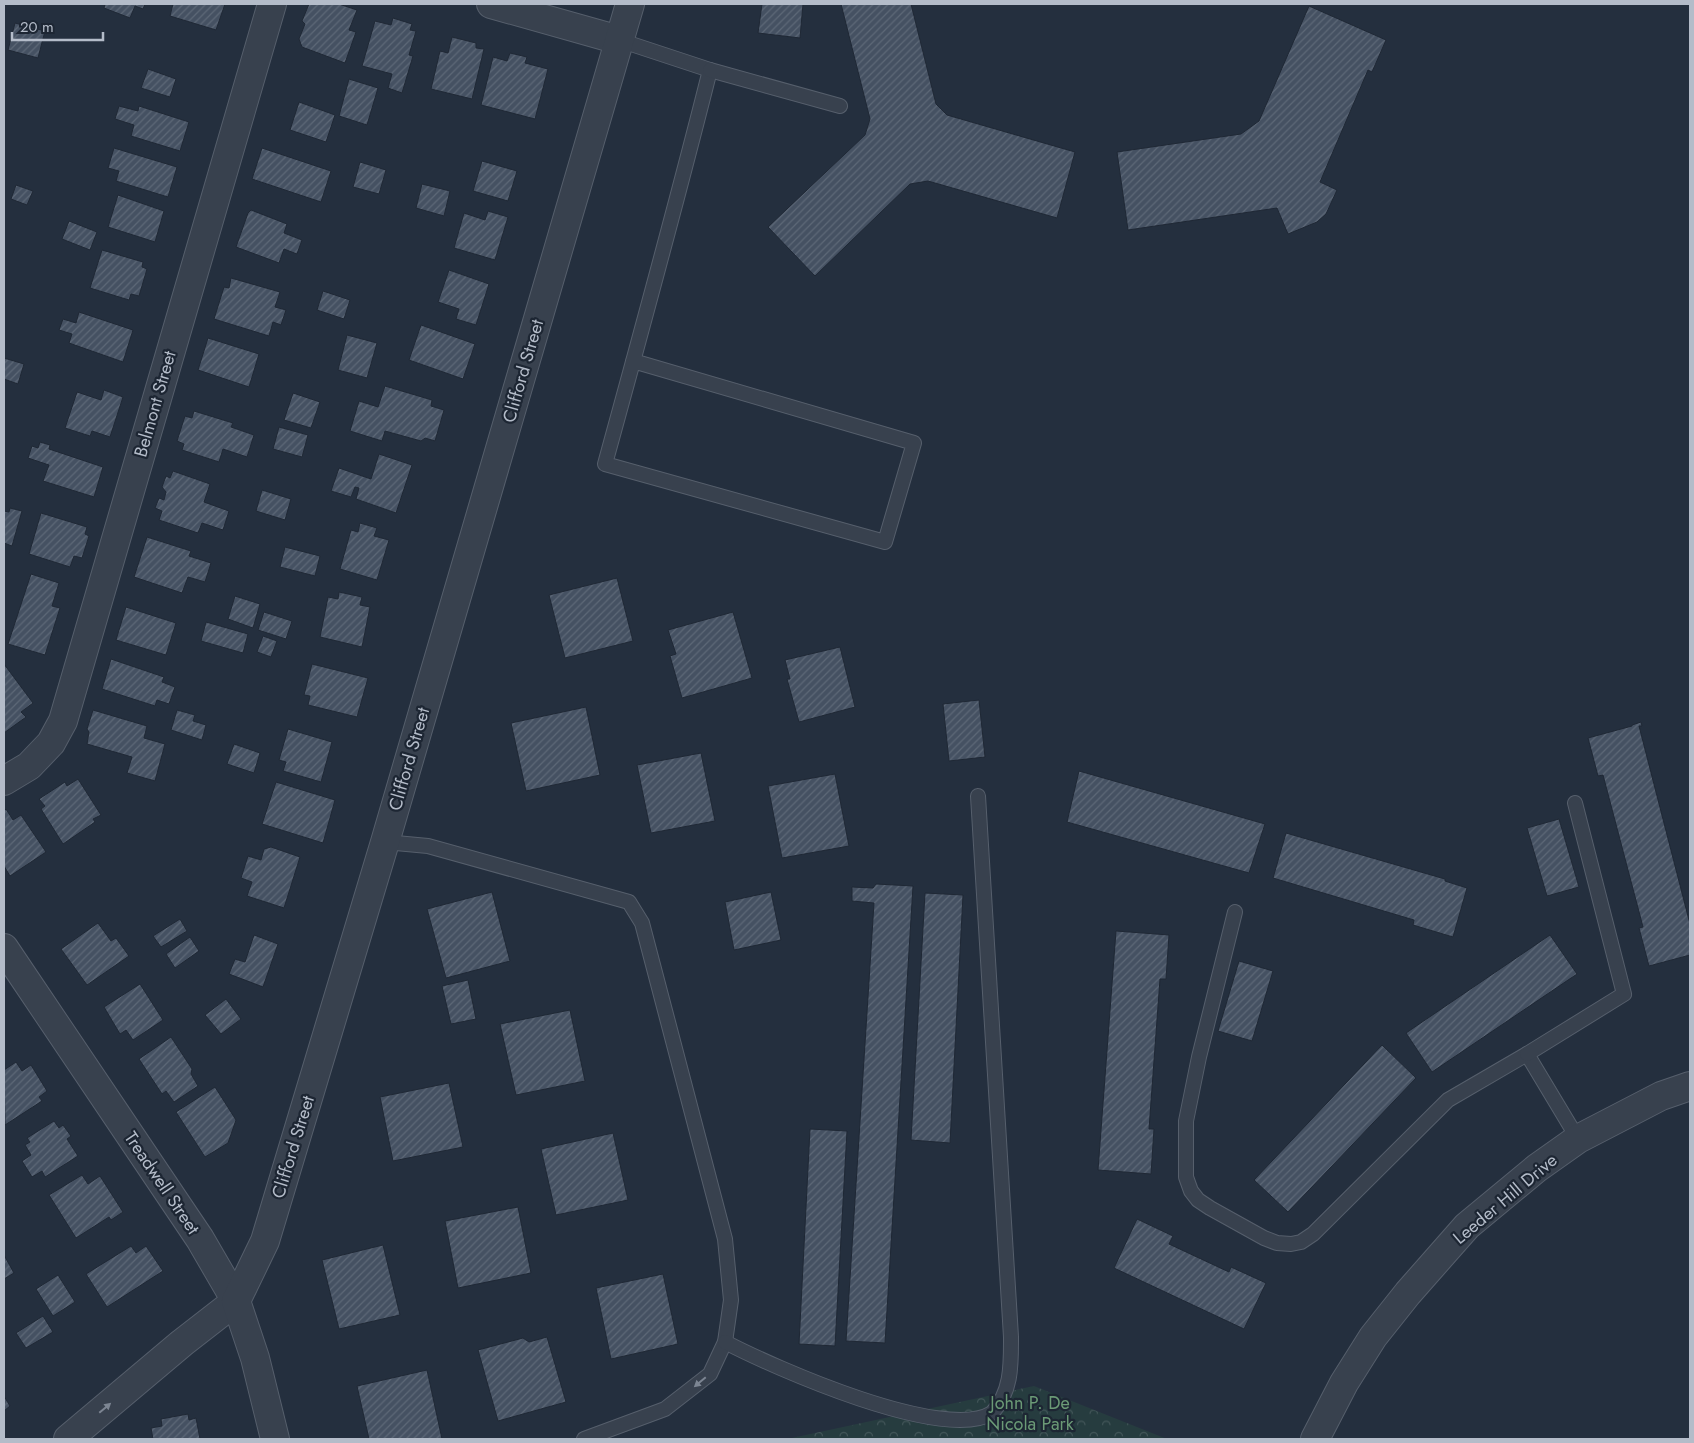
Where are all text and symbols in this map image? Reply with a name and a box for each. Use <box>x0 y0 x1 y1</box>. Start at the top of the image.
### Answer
scale bar <box>12 10 104 42</box>
text: 20 m <box>20 16 54 38</box>
street label: Clifford Street <box>496 316 550 426</box>
street label: Belmont Street <box>127 347 183 460</box>
street label: Clifford Street <box>382 704 436 814</box>
street label: Clifford Street <box>265 1092 321 1202</box>
street label: Treadwell Street <box>118 1126 206 1240</box>
street label: Leeder Hill Drive <box>1447 1148 1563 1250</box>
one-way arrow <box>693 1377 706 1388</box>
park label: John P. De Nicola Park <box>986 1390 1074 1437</box>
one-way arrow <box>99 1402 112 1413</box>

